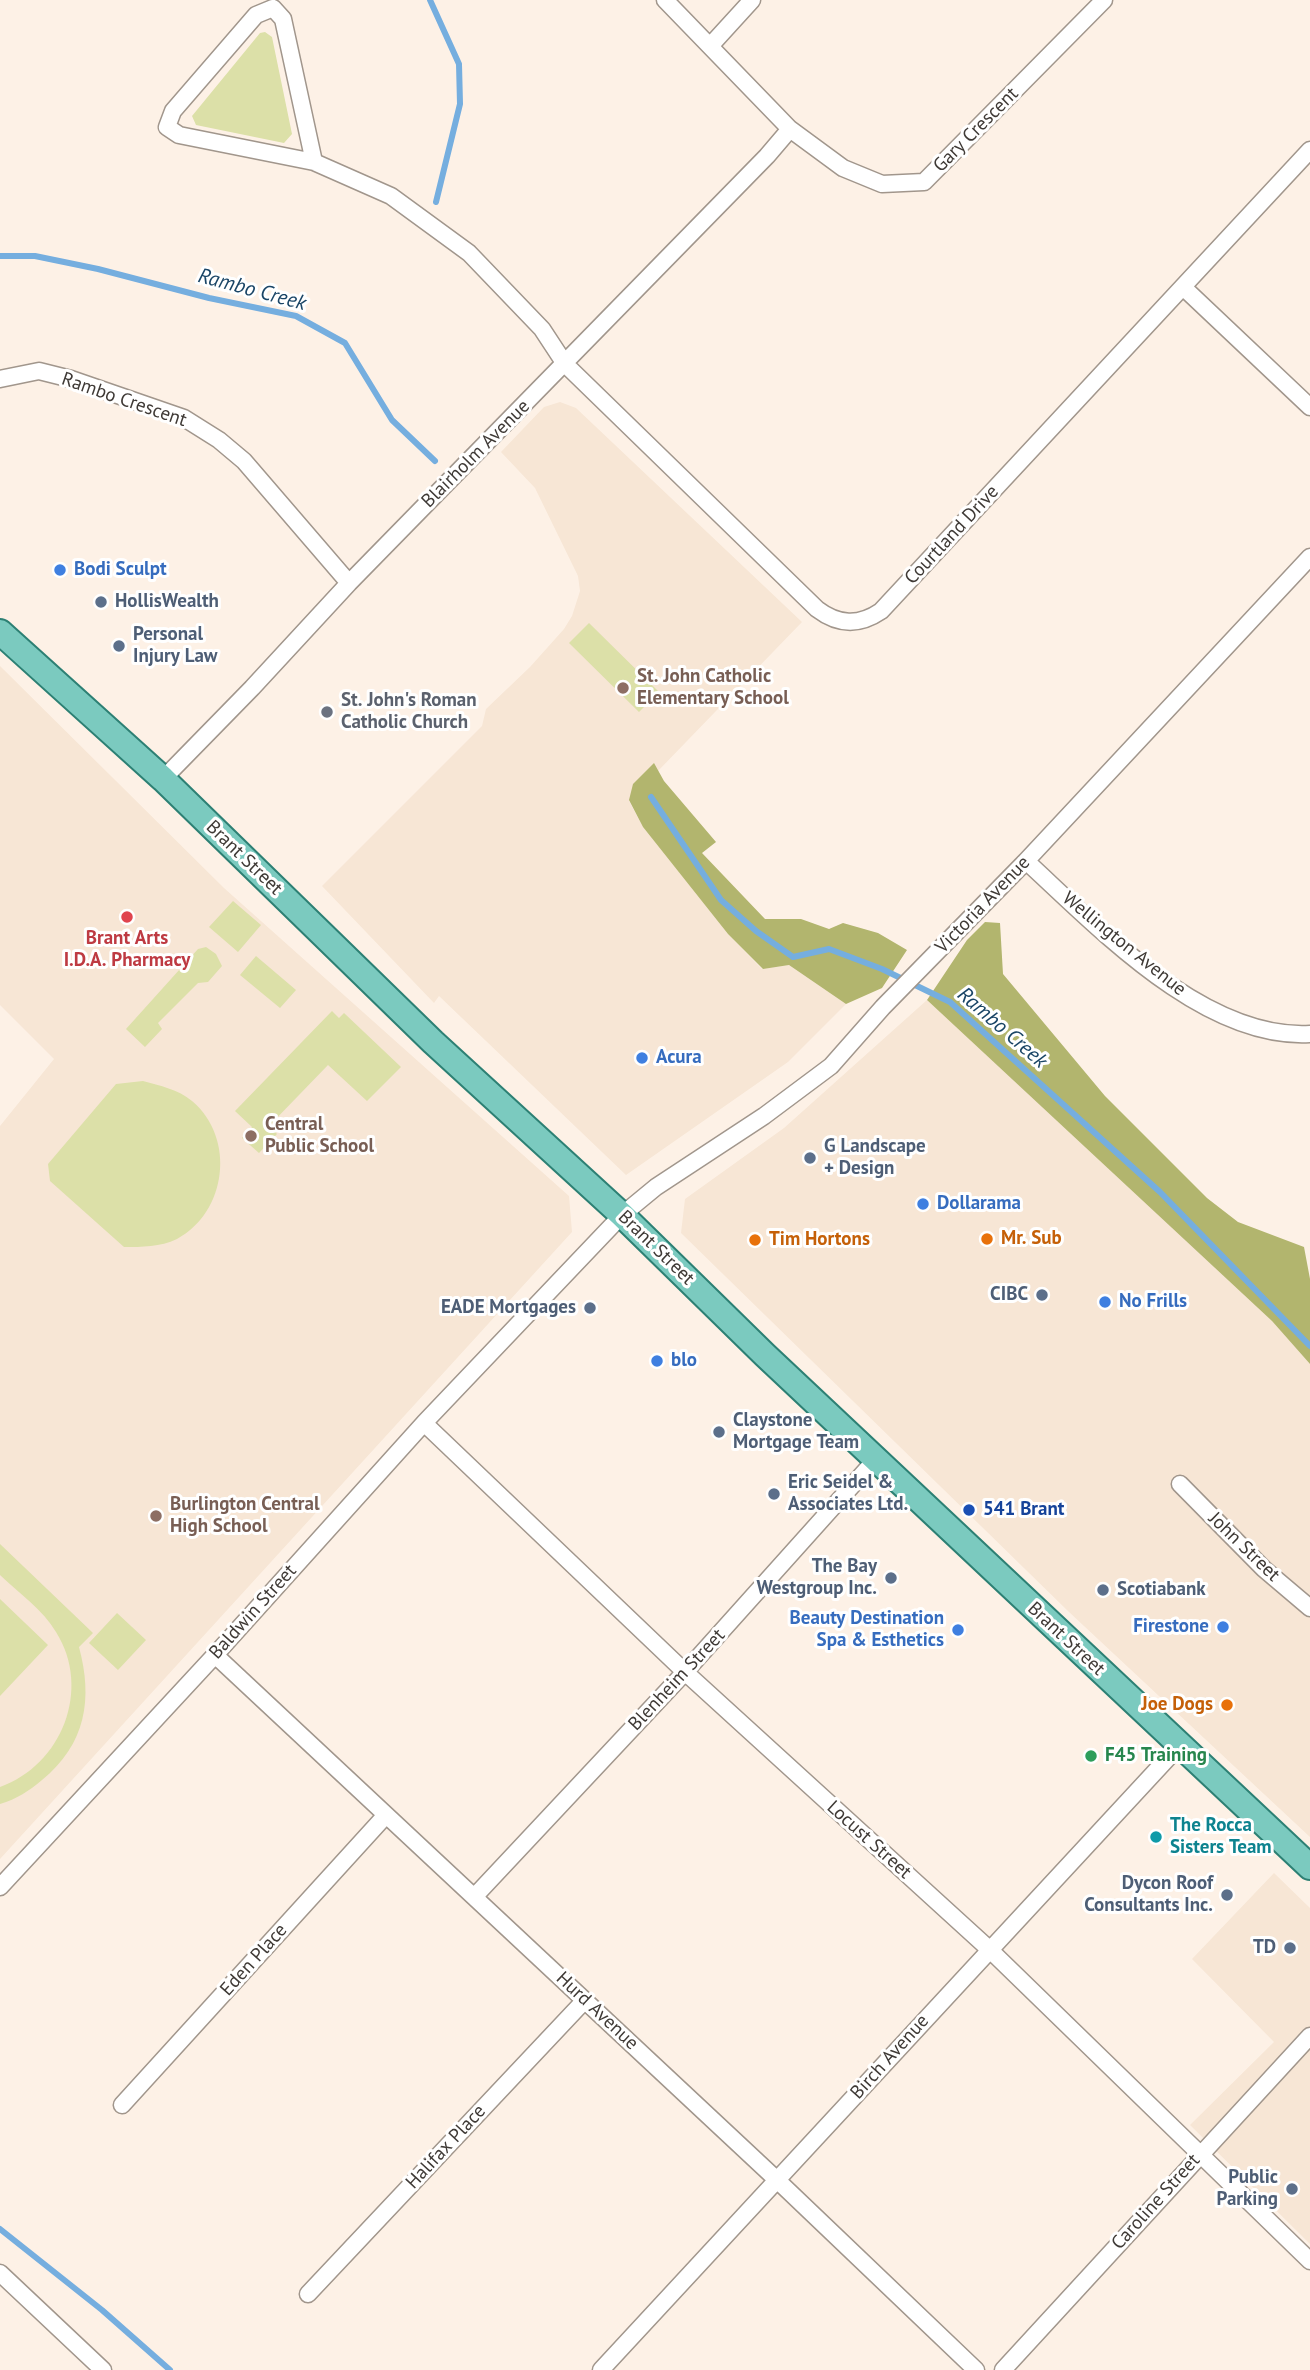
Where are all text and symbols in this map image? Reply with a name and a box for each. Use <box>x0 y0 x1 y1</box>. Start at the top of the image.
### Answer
street label: Gary Crescent <box>929 83 1023 177</box>
water label: Rambo Creek <box>195 263 309 317</box>
street label: Rambo Crescent <box>58 368 190 432</box>
street label: Blairholm Avenue <box>417 395 535 513</box>
street label: Courtland Drive <box>900 481 1004 589</box>
place label: Bodi Sculpt <box>74 559 167 581</box>
marker: Bodi Sculpt <box>52 562 68 578</box>
place label: HollisWealth <box>115 591 219 613</box>
marker: HollisWealth <box>93 594 109 610</box>
place label: Personal Injury Law <box>133 624 218 668</box>
marker: Personal Injury Law <box>111 638 127 654</box>
place label: St. John Catholic Elementary School <box>637 666 789 710</box>
marker: St. John Catholic Elementary School <box>615 680 631 696</box>
place label: St. John's Roman Catholic Church <box>341 690 477 734</box>
marker: St. John's Roman Catholic Church <box>319 704 335 720</box>
street label: Brant Street <box>201 816 287 900</box>
street label: Victoria Avenue <box>931 852 1035 958</box>
street label: Wellington Avenue <box>1058 887 1190 1001</box>
marker: Brant Arts I.D.A. Pharmacy <box>119 909 135 925</box>
place label: Brant Arts I.D.A. Pharmacy <box>64 928 190 972</box>
water label: Rambo Creek <box>952 982 1052 1074</box>
place label: Acura <box>656 1047 702 1069</box>
marker: Acura <box>634 1050 650 1066</box>
place label: Central Public School <box>265 1114 374 1158</box>
marker: Central Public School <box>243 1128 259 1144</box>
place label: G Landscape + Design <box>824 1136 926 1180</box>
marker: G Landscape + Design <box>802 1150 818 1166</box>
place label: Dollarama <box>937 1193 1021 1215</box>
marker: Dollarama <box>915 1196 931 1212</box>
street label: Brant Street <box>613 1206 699 1290</box>
place label: Mr. Sub <box>1001 1228 1062 1250</box>
place label: Tim Hortons <box>769 1229 870 1251</box>
marker: Mr. Sub <box>979 1231 995 1247</box>
marker: Tim Hortons <box>747 1232 763 1248</box>
place label: CIBC <box>990 1284 1028 1306</box>
marker: CIBC <box>1034 1287 1050 1303</box>
place label: No Frills <box>1119 1291 1187 1313</box>
marker: No Frills <box>1097 1294 1113 1310</box>
place label: EADE Mortgages <box>441 1297 576 1319</box>
marker: EADE Mortgages <box>582 1300 598 1316</box>
place label: blo <box>671 1350 697 1372</box>
marker: blo <box>649 1353 665 1369</box>
place label: Claystone Mortgage Team <box>733 1410 859 1454</box>
marker: Claystone Mortgage Team <box>711 1424 727 1440</box>
place label: Eric Seidel & Associates Ltd. <box>788 1472 908 1516</box>
marker: Eric Seidel & Associates Ltd. <box>766 1486 782 1502</box>
place label: Burlington Central High School <box>170 1494 320 1538</box>
place label: 541 Brant <box>983 1499 1064 1521</box>
marker: 541 Brant <box>961 1502 977 1518</box>
marker: Burlington Central High School <box>148 1508 164 1524</box>
street label: John Street <box>1204 1508 1284 1586</box>
place label: The Bay Westgroup Inc. <box>756 1556 877 1600</box>
street label: Baldwin Street <box>205 1560 301 1664</box>
marker: The Bay Westgroup Inc. <box>883 1570 899 1586</box>
place label: Scotiabank <box>1117 1579 1206 1601</box>
marker: Scotiabank <box>1095 1582 1111 1598</box>
street label: Brant Street <box>1023 1597 1109 1681</box>
place label: Beauty Destination Spa & Esthetics <box>790 1608 944 1652</box>
place label: Firestone <box>1133 1616 1209 1638</box>
marker: Firestone <box>1215 1619 1231 1635</box>
marker: Beauty Destination Spa & Esthetics <box>950 1622 966 1638</box>
street label: Blenheim Street <box>624 1624 730 1736</box>
place label: Joe Dogs <box>1141 1694 1213 1716</box>
marker: Joe Dogs <box>1219 1697 1235 1713</box>
place label: F45 Training <box>1105 1745 1207 1767</box>
marker: F45 Training <box>1083 1748 1099 1764</box>
street label: Locust Street <box>822 1796 916 1884</box>
place label: The Rocca Sisters Team <box>1170 1815 1272 1859</box>
marker: The Rocca Sisters Team <box>1148 1829 1164 1845</box>
place label: Dycon Roof Consultants Inc. <box>1084 1873 1213 1917</box>
marker: Dycon Roof Consultants Inc. <box>1219 1887 1235 1903</box>
street label: Eden Place <box>216 1919 292 2001</box>
place label: TD <box>1253 1937 1276 1959</box>
marker: TD <box>1282 1940 1298 1956</box>
street label: Hurd Avenue <box>551 1967 643 2055</box>
street label: Birch Avenue <box>846 2010 934 2104</box>
street label: Halifax Place <box>401 2100 491 2194</box>
street label: Caroline Street <box>1107 2149 1205 2255</box>
place label: Public Parking <box>1217 2167 1278 2211</box>
marker: Public Parking <box>1284 2181 1300 2197</box>

